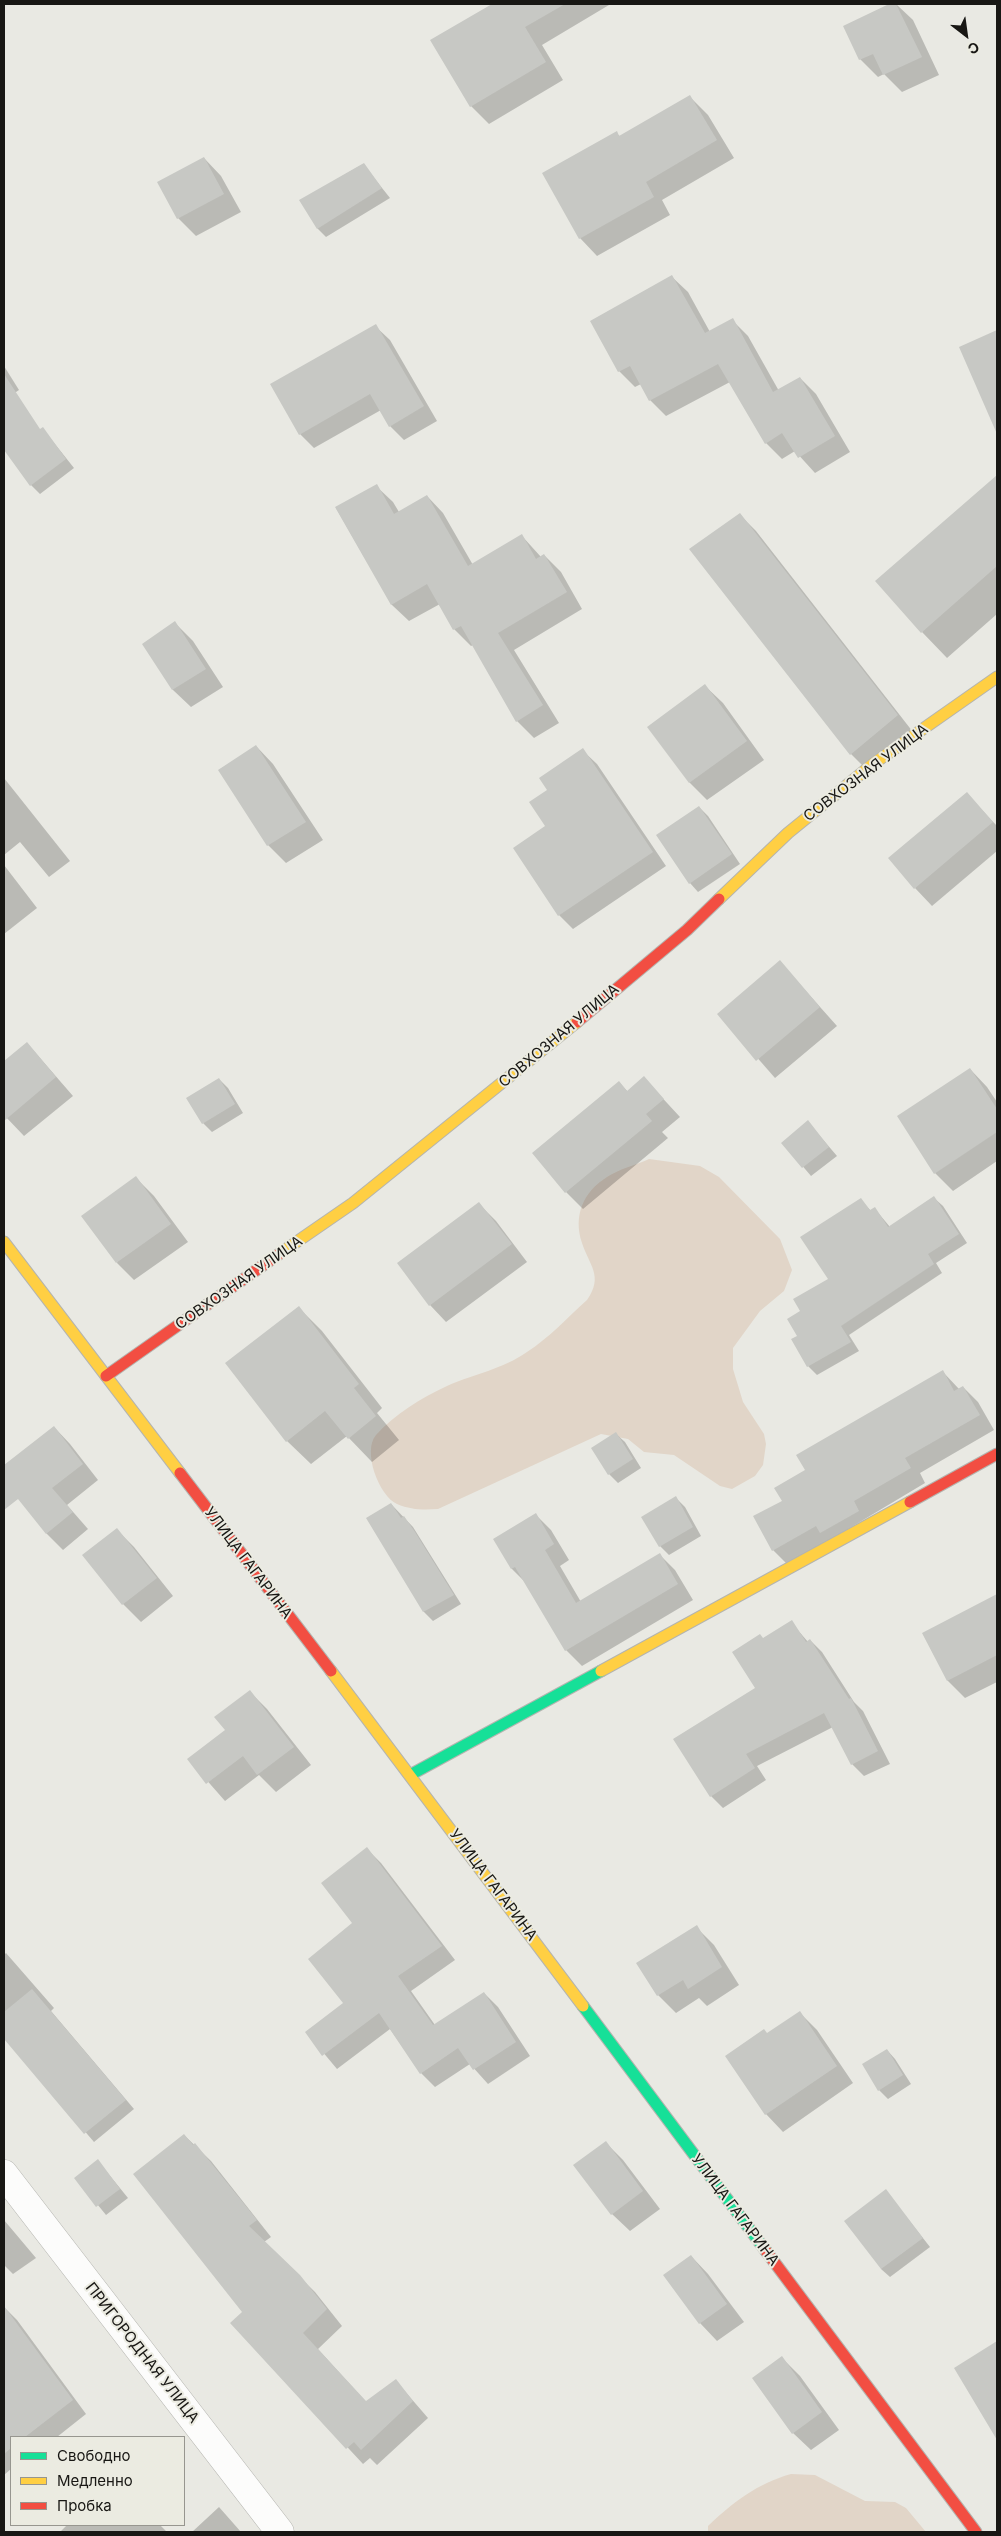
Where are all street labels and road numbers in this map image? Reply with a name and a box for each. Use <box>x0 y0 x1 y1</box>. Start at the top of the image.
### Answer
street label: СОВХОЗНАЯ УЛИЦА <box>800 720 932 826</box>
street label: СОВХОЗНАЯ УЛИЦА <box>495 981 623 1091</box>
street label: СОВХОЗНАЯ УЛИЦА <box>172 1232 306 1334</box>
street label: УЛИЦА ГАГАРИНА <box>200 1504 296 1622</box>
street label: УЛИЦА ГАГАРИНА <box>445 1826 541 1944</box>
street label: УЛИЦА ГАГАРИНА <box>687 2151 783 2269</box>
street label: ПРИГОРОДНАЯ УЛИЦА <box>81 2279 203 2427</box>

